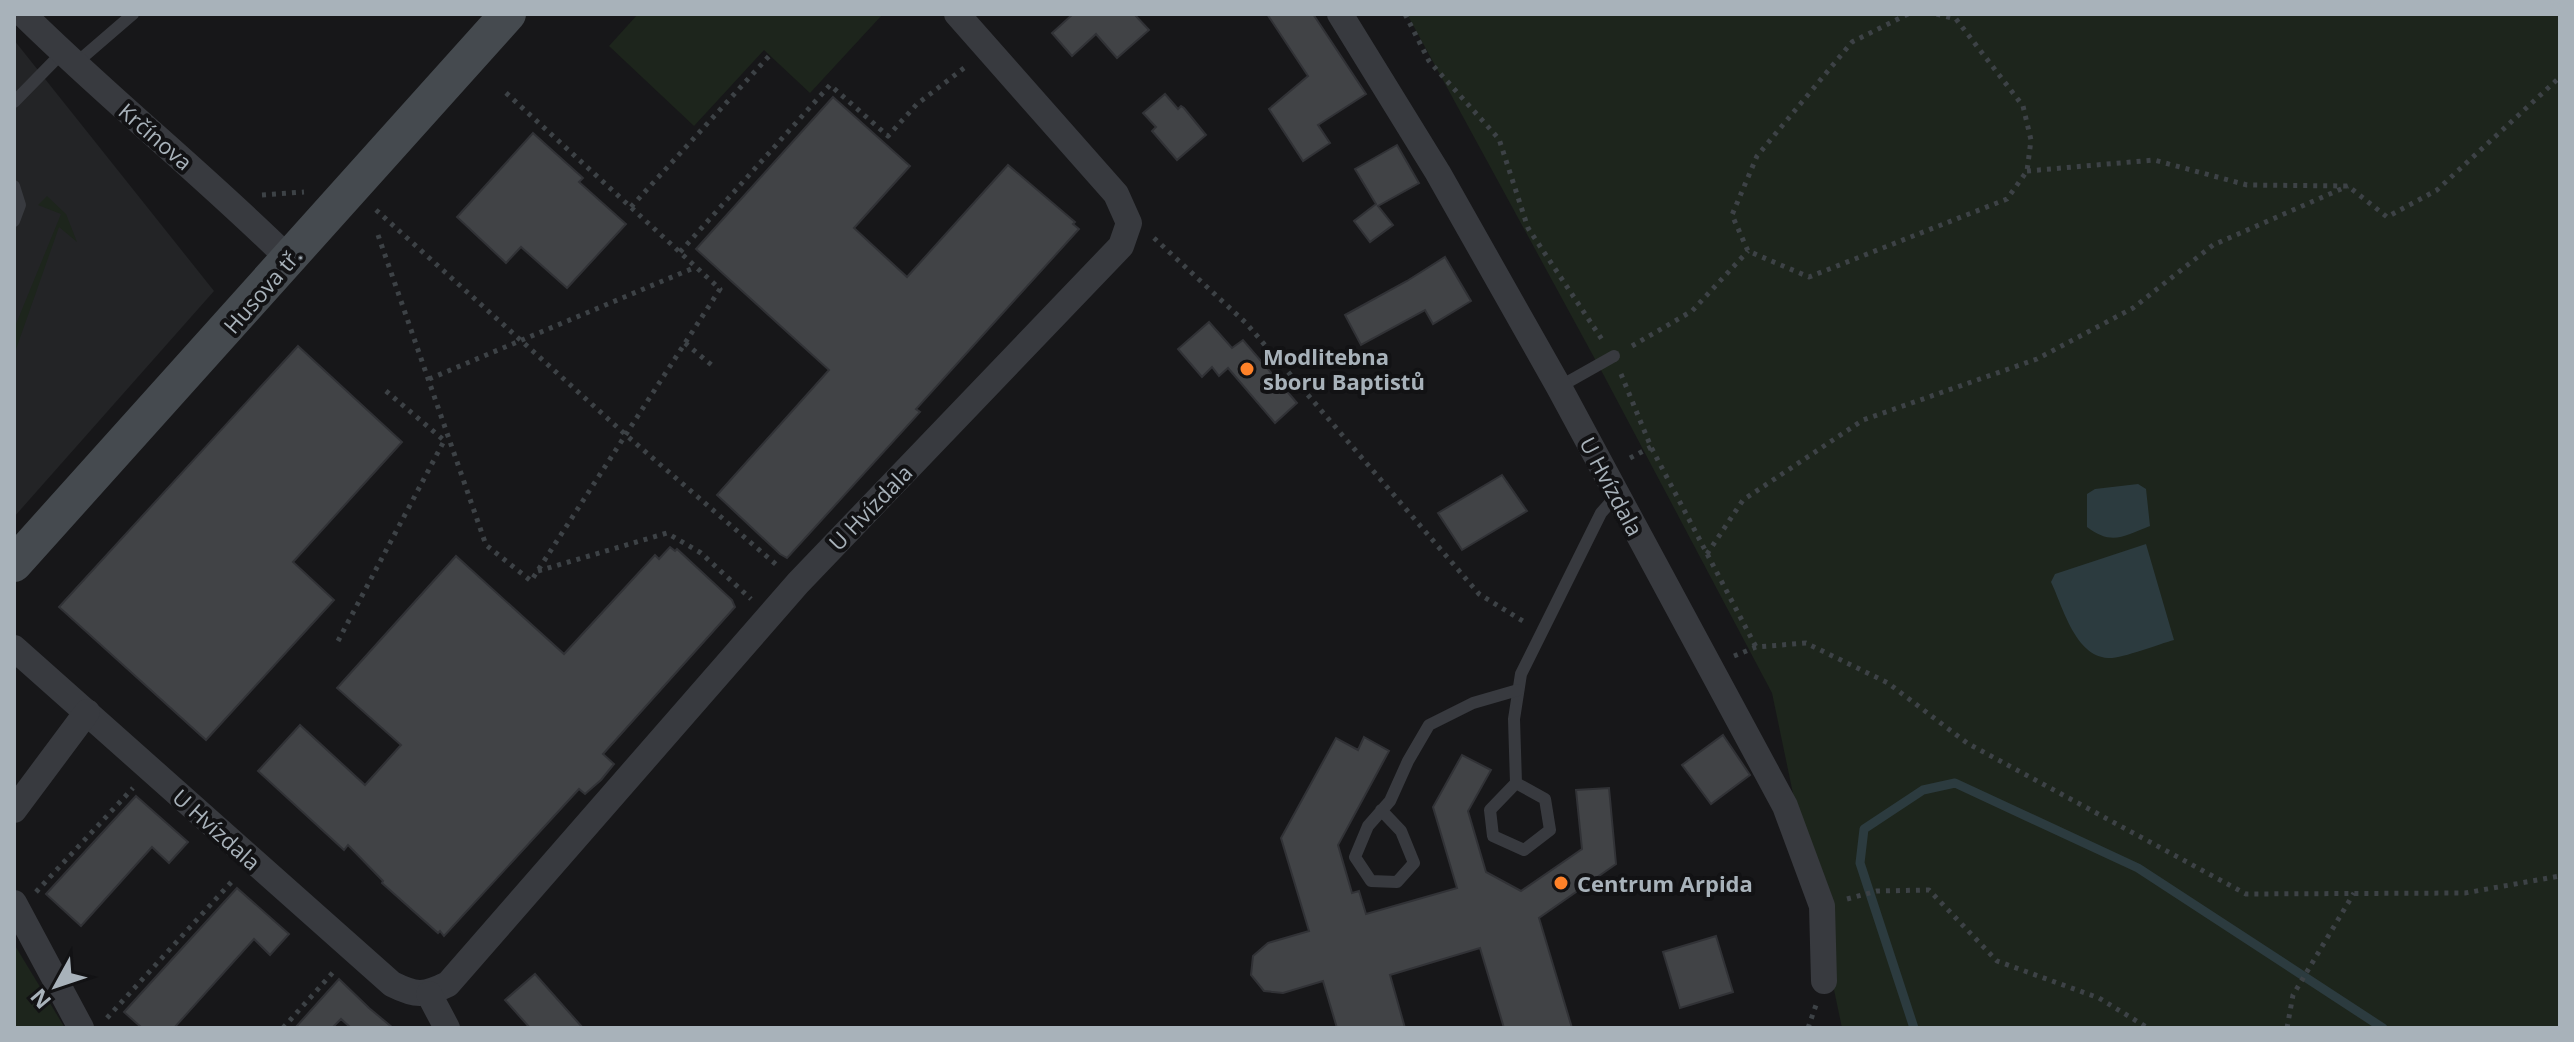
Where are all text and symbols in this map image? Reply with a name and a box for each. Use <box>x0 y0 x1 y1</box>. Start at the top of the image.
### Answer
street label: Krčínova <box>113 96 199 176</box>
street label: Husova tř. <box>216 241 308 339</box>
place label: Modlitebna sboru Baptistů <box>1263 341 1425 396</box>
marker: Modlitebna sboru Baptistů <box>1238 360 1256 378</box>
street label: U Hvízdala <box>1573 431 1651 541</box>
street label: U Hvízdala <box>822 458 918 556</box>
street label: U Hvízdala <box>167 782 267 876</box>
place label: Centrum Arpida <box>1577 868 1753 898</box>
marker: Centrum Arpida <box>1552 874 1570 892</box>
north arrow <box>16 946 96 1026</box>
text: N <box>23 983 57 1016</box>

